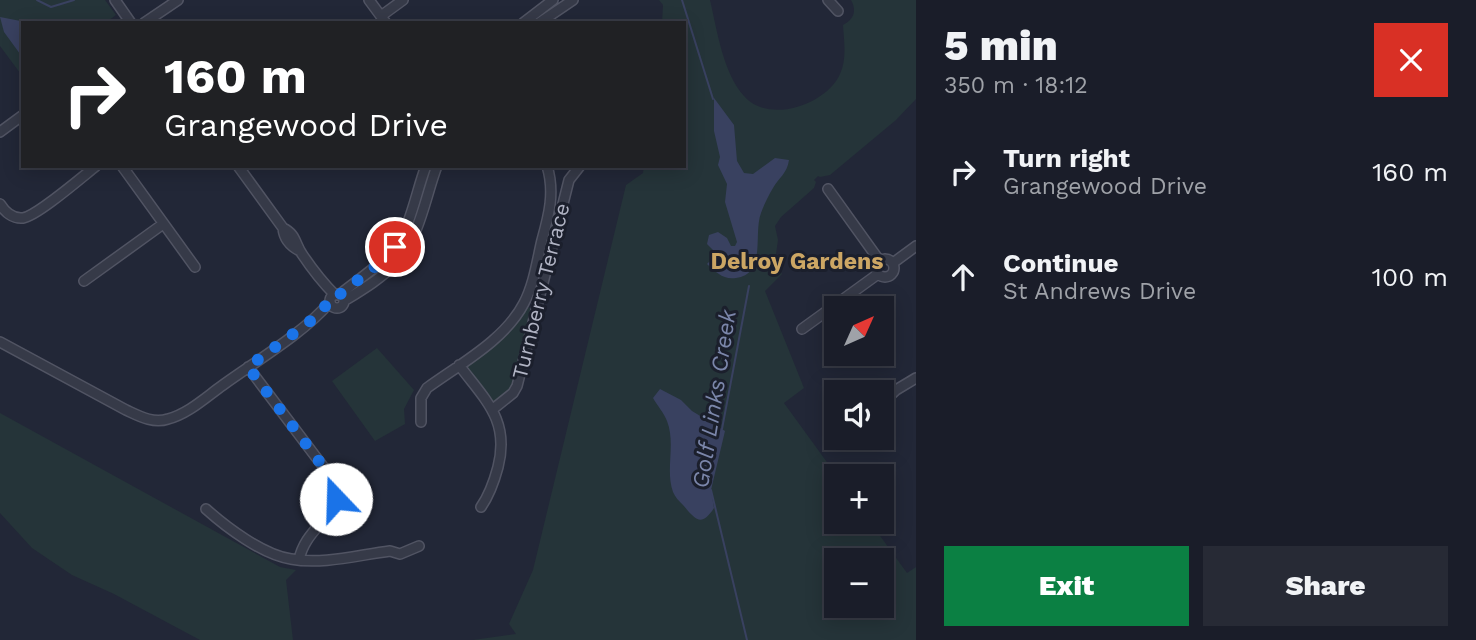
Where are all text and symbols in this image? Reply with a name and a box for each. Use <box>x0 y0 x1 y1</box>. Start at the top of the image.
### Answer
text: 5 min <box>944 21 1058 70</box>
button: close <box>1374 23 1448 97</box>
text: 160 m <box>164 47 307 105</box>
icon: right <box>49 49 140 140</box>
text: 350 m · 18:12 <box>944 72 1088 99</box>
text: Grangewood Drive <box>164 106 448 144</box>
text: Turn right <box>1003 143 1130 173</box>
icon: right <box>944 153 982 191</box>
text: 160 m <box>1372 157 1448 187</box>
text: Grangewood Drive <box>1003 173 1207 200</box>
street label: Turnberry Terrace <box>507 200 574 381</box>
pin <box>365 217 425 277</box>
icon: arrive <box>376 228 414 266</box>
district label: Delroy Gardens <box>710 248 884 275</box>
text: Continue <box>1003 248 1119 278</box>
icon: ahead <box>944 258 982 296</box>
text: 100 m <box>1372 262 1448 292</box>
text: St Andrews Drive <box>1003 278 1196 305</box>
north arrow <box>824 296 894 366</box>
map controls <box>824 296 894 618</box>
water label: Golf Links Creek <box>687 306 742 490</box>
button: sound <box>824 380 894 450</box>
position arrow <box>299 462 373 536</box>
button: + <box>824 464 894 534</box>
button: Exit <box>944 546 1189 626</box>
button: Share <box>1203 546 1448 626</box>
button: − <box>824 548 894 618</box>

